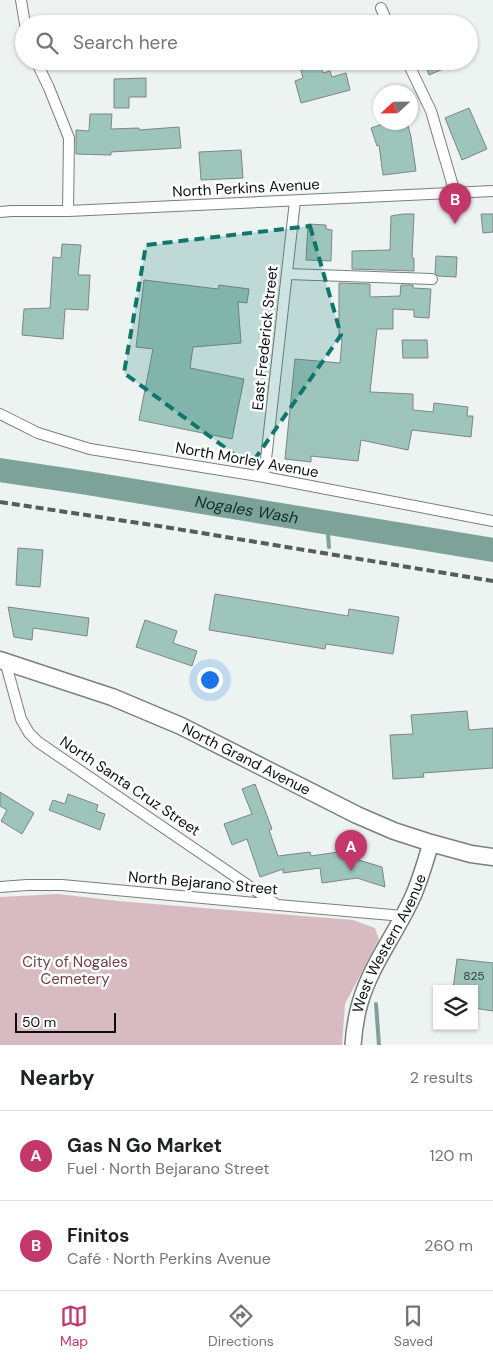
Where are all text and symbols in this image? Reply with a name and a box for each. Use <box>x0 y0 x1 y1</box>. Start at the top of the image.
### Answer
search box <box>15 15 478 70</box>
icon: search <box>33 29 61 57</box>
text: Search here <box>73 30 178 55</box>
north arrow <box>373 85 418 130</box>
street label: North Perkins Avenue <box>172 174 320 202</box>
pin: B <box>439 183 471 224</box>
street label: East Frederick Street <box>247 265 283 411</box>
street label: North Morley Avenue <box>174 438 320 482</box>
water label: Nogales Wash <box>194 491 300 529</box>
your location <box>197 667 223 693</box>
street label: North Grand Avenue <box>179 718 314 800</box>
street label: North Santa Cruz Street <box>56 732 204 841</box>
pin: A <box>335 830 367 871</box>
street label: North Bejarano Street <box>127 866 279 900</box>
street label: West Western Avenue <box>348 871 431 1015</box>
park label: City of Nogales Cemetery <box>22 952 128 989</box>
house number: 825 <box>463 968 485 984</box>
map controls <box>433 985 478 1030</box>
button: layers <box>433 985 478 1030</box>
scale bar <box>15 1010 116 1033</box>
text: 50 m <box>22 1013 56 1031</box>
text: Nearby <box>20 1064 94 1092</box>
text: 2 results <box>410 1067 473 1088</box>
text: Gas N Go Market <box>67 1133 222 1158</box>
text: A <box>30 1145 42 1166</box>
text: 120 m <box>429 1145 473 1166</box>
text: Fuel · North Bejarano Street <box>67 1158 269 1179</box>
text: Finitos <box>67 1223 129 1248</box>
text: B <box>31 1235 41 1256</box>
text: 260 m <box>424 1235 473 1256</box>
text: Café · North Perkins Avenue <box>67 1248 271 1269</box>
tab: Map <box>60 1302 88 1350</box>
tab: Directions <box>208 1302 274 1350</box>
tab: Saved <box>394 1302 433 1350</box>

